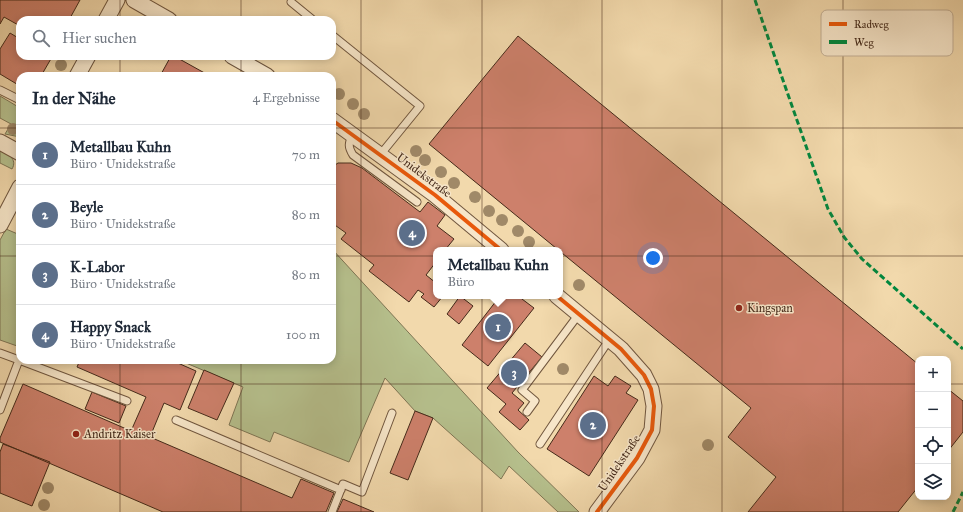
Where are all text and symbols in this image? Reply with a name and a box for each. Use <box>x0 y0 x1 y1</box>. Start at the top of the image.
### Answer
legend <box>821 10 953 56</box>
search box <box>16 16 336 60</box>
text: Radweg <box>854 18 890 31</box>
icon: search <box>30 27 52 49</box>
text: Hier suchen <box>62 29 137 47</box>
text: Weg <box>854 36 875 49</box>
text: In der Nähe <box>32 88 116 109</box>
text: 4 Ergebnisse <box>253 90 320 106</box>
text: Metallbau Kuhn <box>70 138 171 156</box>
text: 1 <box>42 147 48 163</box>
text: 70 m <box>292 147 320 163</box>
street label: Unidekstraße <box>394 150 454 200</box>
text: Büro · Unidekstraße <box>70 156 176 172</box>
text: Beyle <box>70 198 103 216</box>
text: 2 <box>42 207 48 223</box>
text: 80 m <box>292 207 320 223</box>
text: Büro · Unidekstraße <box>70 216 176 232</box>
pin: 4 <box>399 218 425 248</box>
popup <box>433 247 563 299</box>
your location <box>643 248 663 268</box>
text: Metallbau Kuhn <box>448 256 549 274</box>
text: K-Labor <box>70 258 125 276</box>
text: 3 <box>42 267 48 283</box>
text: 80 m <box>292 267 320 283</box>
text: Büro <box>448 274 474 290</box>
text: Büro · Unidekstraße <box>70 276 176 292</box>
place label: Kingspan <box>747 301 793 316</box>
marker: Kingspan <box>734 303 744 313</box>
pin: 1 <box>485 312 511 342</box>
text: Happy Snack <box>70 318 151 336</box>
text: 4 <box>41 327 49 343</box>
text: 100 m <box>286 327 320 343</box>
text: Büro · Unidekstraße <box>70 336 176 352</box>
map controls <box>915 356 951 500</box>
button: + <box>915 356 951 392</box>
pin: 3 <box>501 358 527 388</box>
button: − <box>915 392 951 428</box>
pin: 2 <box>580 410 606 440</box>
place label: Andritz Kaiser <box>83 427 156 441</box>
button: locate <box>915 428 951 464</box>
marker: Andritz Kaiser <box>71 429 81 439</box>
street label: Unidekstraße <box>595 432 643 494</box>
button: layers <box>915 464 951 500</box>

